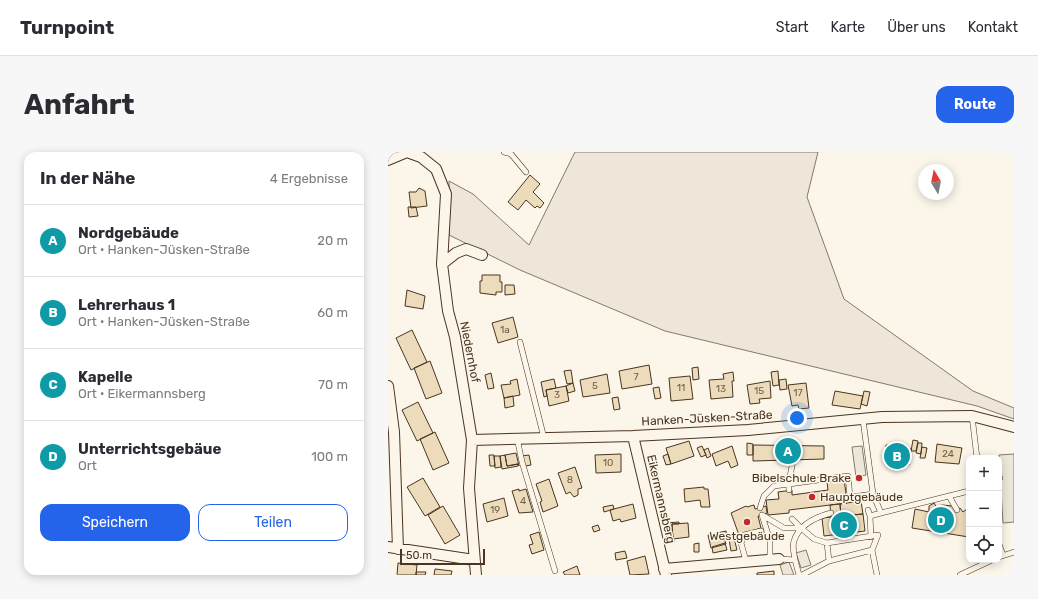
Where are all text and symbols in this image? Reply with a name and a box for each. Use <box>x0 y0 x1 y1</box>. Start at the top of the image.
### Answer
text: Turnpoint <box>20 16 114 39</box>
text: Start <box>776 19 809 36</box>
text: Karte <box>831 19 865 36</box>
text: Über uns <box>887 19 946 36</box>
text: Kontakt <box>968 19 1018 36</box>
button: Route <box>936 86 1014 123</box>
text: Anfahrt <box>24 88 135 121</box>
north arrow <box>918 164 954 200</box>
text: In der Nähe <box>40 168 135 188</box>
text: 4 Ergebnisse <box>270 171 348 186</box>
text: Nordgebäude <box>78 224 179 242</box>
text: A <box>48 233 58 248</box>
text: 20 m <box>317 233 348 248</box>
text: Ort · Hanken-Jüsken-Straße <box>78 242 250 257</box>
text: Lehrerhaus 1 <box>78 296 175 314</box>
text: B <box>48 305 58 320</box>
text: 60 m <box>317 305 348 320</box>
text: Ort · Hanken-Jüsken-Straße <box>78 314 250 329</box>
street label: Niedernhof <box>457 320 483 384</box>
house number: 1a <box>500 324 510 336</box>
text: Kapelle <box>78 368 133 386</box>
house number: 7 <box>633 371 639 383</box>
text: C <box>48 377 58 392</box>
text: 70 m <box>318 377 348 392</box>
house number: 5 <box>592 380 598 392</box>
house number: 11 <box>677 382 685 394</box>
house number: 13 <box>716 383 726 395</box>
house number: 15 <box>754 385 764 397</box>
text: Ort · Eikermannsberg <box>78 386 206 401</box>
house number: 17 <box>793 387 803 399</box>
house number: 3 <box>554 389 560 401</box>
street label: Hanken-Jüsken-Straße <box>641 408 773 428</box>
your location <box>787 408 807 428</box>
pin: A <box>775 436 801 466</box>
text: Unterrichtsgebäue <box>78 440 221 458</box>
pin: B <box>884 441 910 471</box>
house number: 24 <box>942 448 954 460</box>
text: D <box>48 449 58 464</box>
text: 100 m <box>311 449 348 464</box>
street label: Eikermannsberg <box>644 453 678 545</box>
map controls <box>966 455 1002 563</box>
button: + <box>966 455 1002 491</box>
house number: 10 <box>603 457 613 469</box>
text: Ort <box>78 458 97 473</box>
place label: Bibelschule Brake <box>752 471 851 485</box>
marker: Bibelschule Brake <box>854 473 864 483</box>
house number: 8 <box>567 474 573 486</box>
place label: Hauptgebäude <box>820 490 903 504</box>
button: − <box>966 491 1002 527</box>
marker: Hauptgebäude <box>807 492 817 502</box>
house number: 4 <box>520 495 526 507</box>
button: Speichern <box>40 504 190 541</box>
button: Teilen <box>198 504 348 541</box>
house number: 19 <box>490 504 500 516</box>
pin: D <box>928 505 954 535</box>
pin: C <box>831 510 857 540</box>
marker: Westgebäude <box>742 517 752 527</box>
button: locate <box>966 527 1002 563</box>
place label: Westgebäude <box>709 529 785 543</box>
scale bar <box>400 547 485 566</box>
text: 50 m <box>406 549 432 562</box>

